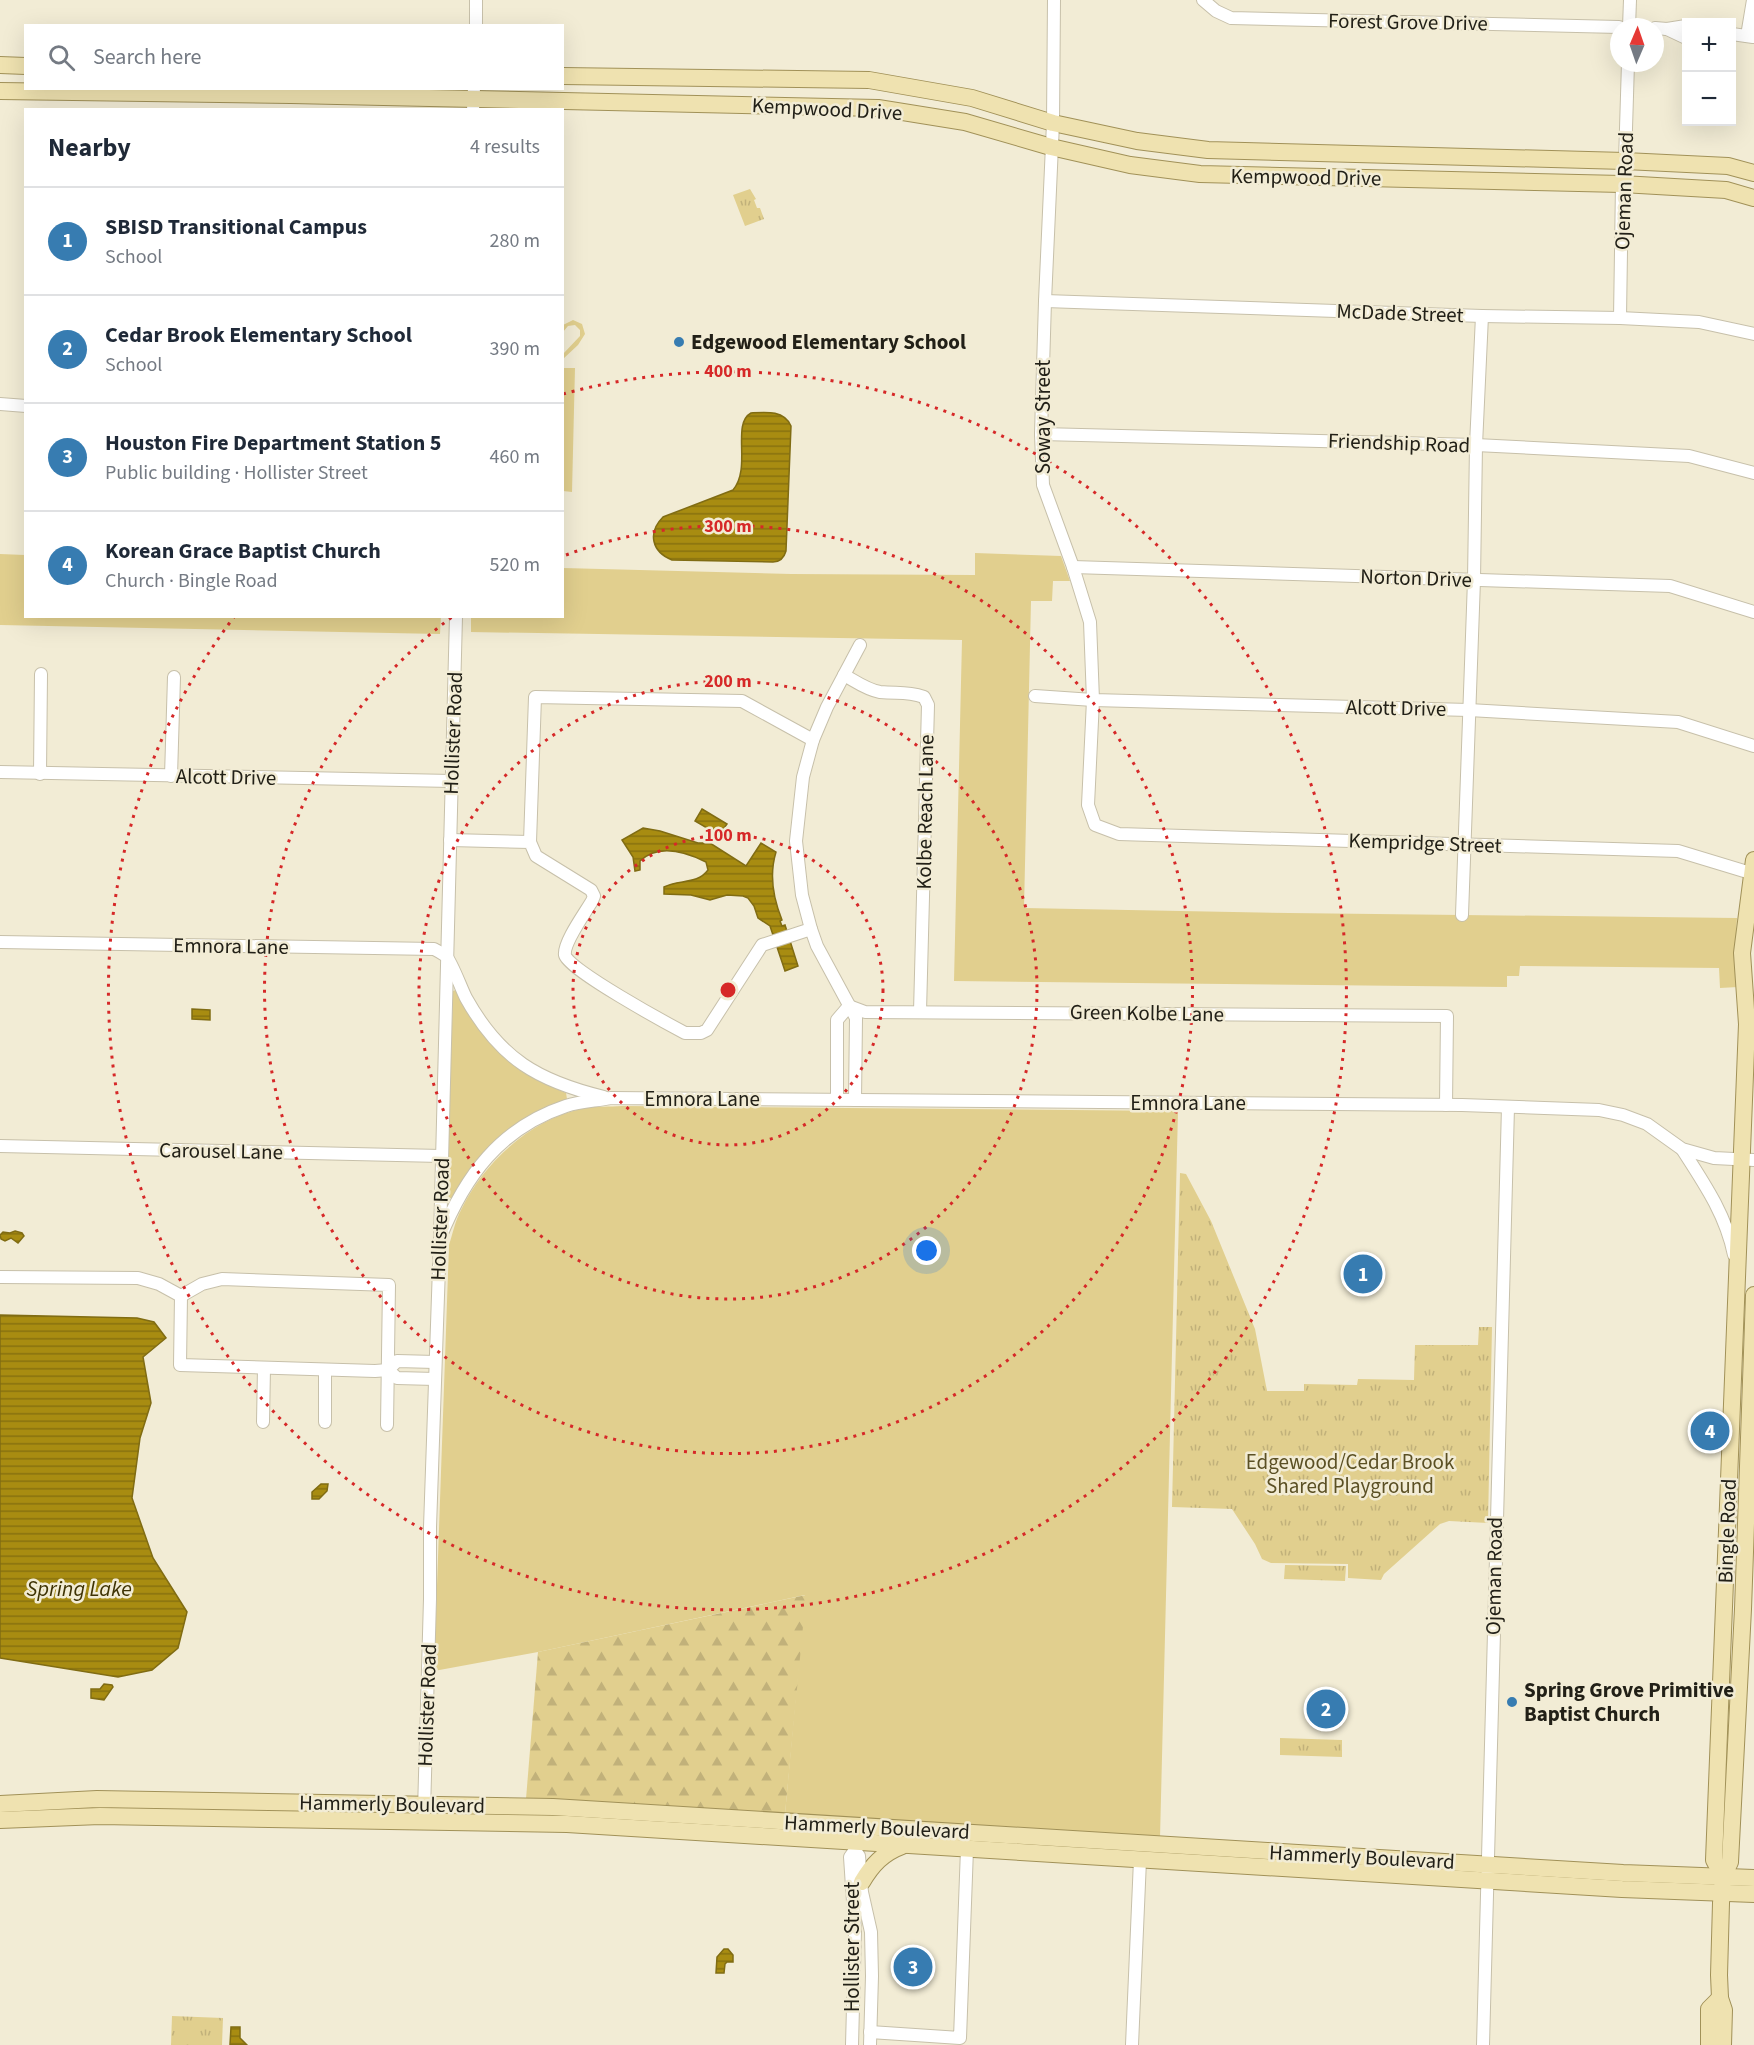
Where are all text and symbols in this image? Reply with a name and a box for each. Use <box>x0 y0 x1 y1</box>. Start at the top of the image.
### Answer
street label: Forest Grove Drive <box>1328 6 1488 38</box>
north arrow <box>1610 18 1664 72</box>
map controls <box>1682 18 1736 126</box>
button: + <box>1682 18 1736 72</box>
search box <box>24 24 564 90</box>
icon: search <box>45 41 78 74</box>
text: Search here <box>93 41 201 73</box>
button: − <box>1682 72 1736 126</box>
street label: Kempwood Drive <box>751 90 903 128</box>
text: Nearby <box>48 129 131 166</box>
street label: Ojeman Road <box>1607 131 1641 251</box>
text: 4 results <box>470 133 540 161</box>
street label: Kempwood Drive <box>1230 161 1382 193</box>
text: SBISD Transitional Campus <box>105 211 367 243</box>
text: 1 <box>62 227 73 255</box>
text: 280 m <box>490 227 540 255</box>
text: School <box>105 243 162 271</box>
street label: McDade Street <box>1336 296 1464 330</box>
text: Cedar Brook Elementary School <box>105 319 412 351</box>
place label: Edgewood Elementary School <box>691 327 966 357</box>
text: 2 <box>62 335 73 363</box>
text: 390 m <box>490 335 540 363</box>
marker: Edgewood Elementary School <box>672 335 686 349</box>
text: School <box>105 351 162 379</box>
text: 400 m <box>704 359 752 384</box>
street label: Soway Street <box>1028 360 1058 474</box>
street label: Friendship Road <box>1327 426 1471 460</box>
text: Houston Fire Department Station 5 <box>105 427 441 459</box>
text: 3 <box>62 443 73 471</box>
text: 460 m <box>490 443 540 471</box>
text: Public building · Hollister Street <box>105 459 368 487</box>
text: 300 m <box>704 514 752 539</box>
text: Korean Grace Baptist Church <box>105 535 381 567</box>
text: 4 <box>62 551 73 579</box>
text: 520 m <box>490 551 540 579</box>
street label: Norton Drive <box>1360 561 1472 595</box>
text: Church · Bingle Road <box>105 567 278 595</box>
text: 200 m <box>704 669 752 694</box>
street label: Hollister Road <box>436 671 470 795</box>
street label: Alcott Drive <box>1346 692 1446 724</box>
street label: Kolbe Reach Lane <box>909 734 941 890</box>
street label: Alcott Drive <box>176 761 276 793</box>
text: 100 m <box>704 823 752 848</box>
street label: Kempridge Street <box>1348 825 1502 861</box>
street label: Emnora Lane <box>173 930 289 962</box>
centre of rings <box>718 980 738 1000</box>
street label: Green Kolbe Lane <box>1070 997 1224 1029</box>
street label: Emnora Lane <box>644 1084 760 1114</box>
street label: Emnora Lane <box>1130 1088 1246 1118</box>
street label: Carousel Lane <box>159 1135 283 1167</box>
street label: Hollister Road <box>423 1157 457 1281</box>
your location <box>912 1236 941 1265</box>
pin: 1 <box>1344 1252 1382 1296</box>
pin: 4 <box>1690 1408 1730 1454</box>
park label: Edgewood/Cedar Brook Shared Playground <box>1246 1447 1455 1501</box>
street label: Bingle Road <box>1710 1478 1744 1584</box>
street label: Ojeman Road <box>1478 1517 1510 1635</box>
water label: Spring Lake <box>26 1573 132 1605</box>
street label: Hollister Road <box>410 1643 444 1767</box>
place label: Spring Grove Primitive Baptist Church <box>1524 1675 1734 1729</box>
pin: 2 <box>1306 1686 1346 1732</box>
marker: Spring Grove Primitive Baptist Church <box>1505 1695 1519 1709</box>
street label: Hammerly Boulevard <box>299 1787 485 1821</box>
street label: Hammerly Boulevard <box>783 1807 971 1847</box>
street label: Hammerly Boulevard <box>1268 1837 1456 1877</box>
street label: Hollister Street <box>837 1882 867 2012</box>
pin: 3 <box>894 1944 932 1990</box>

